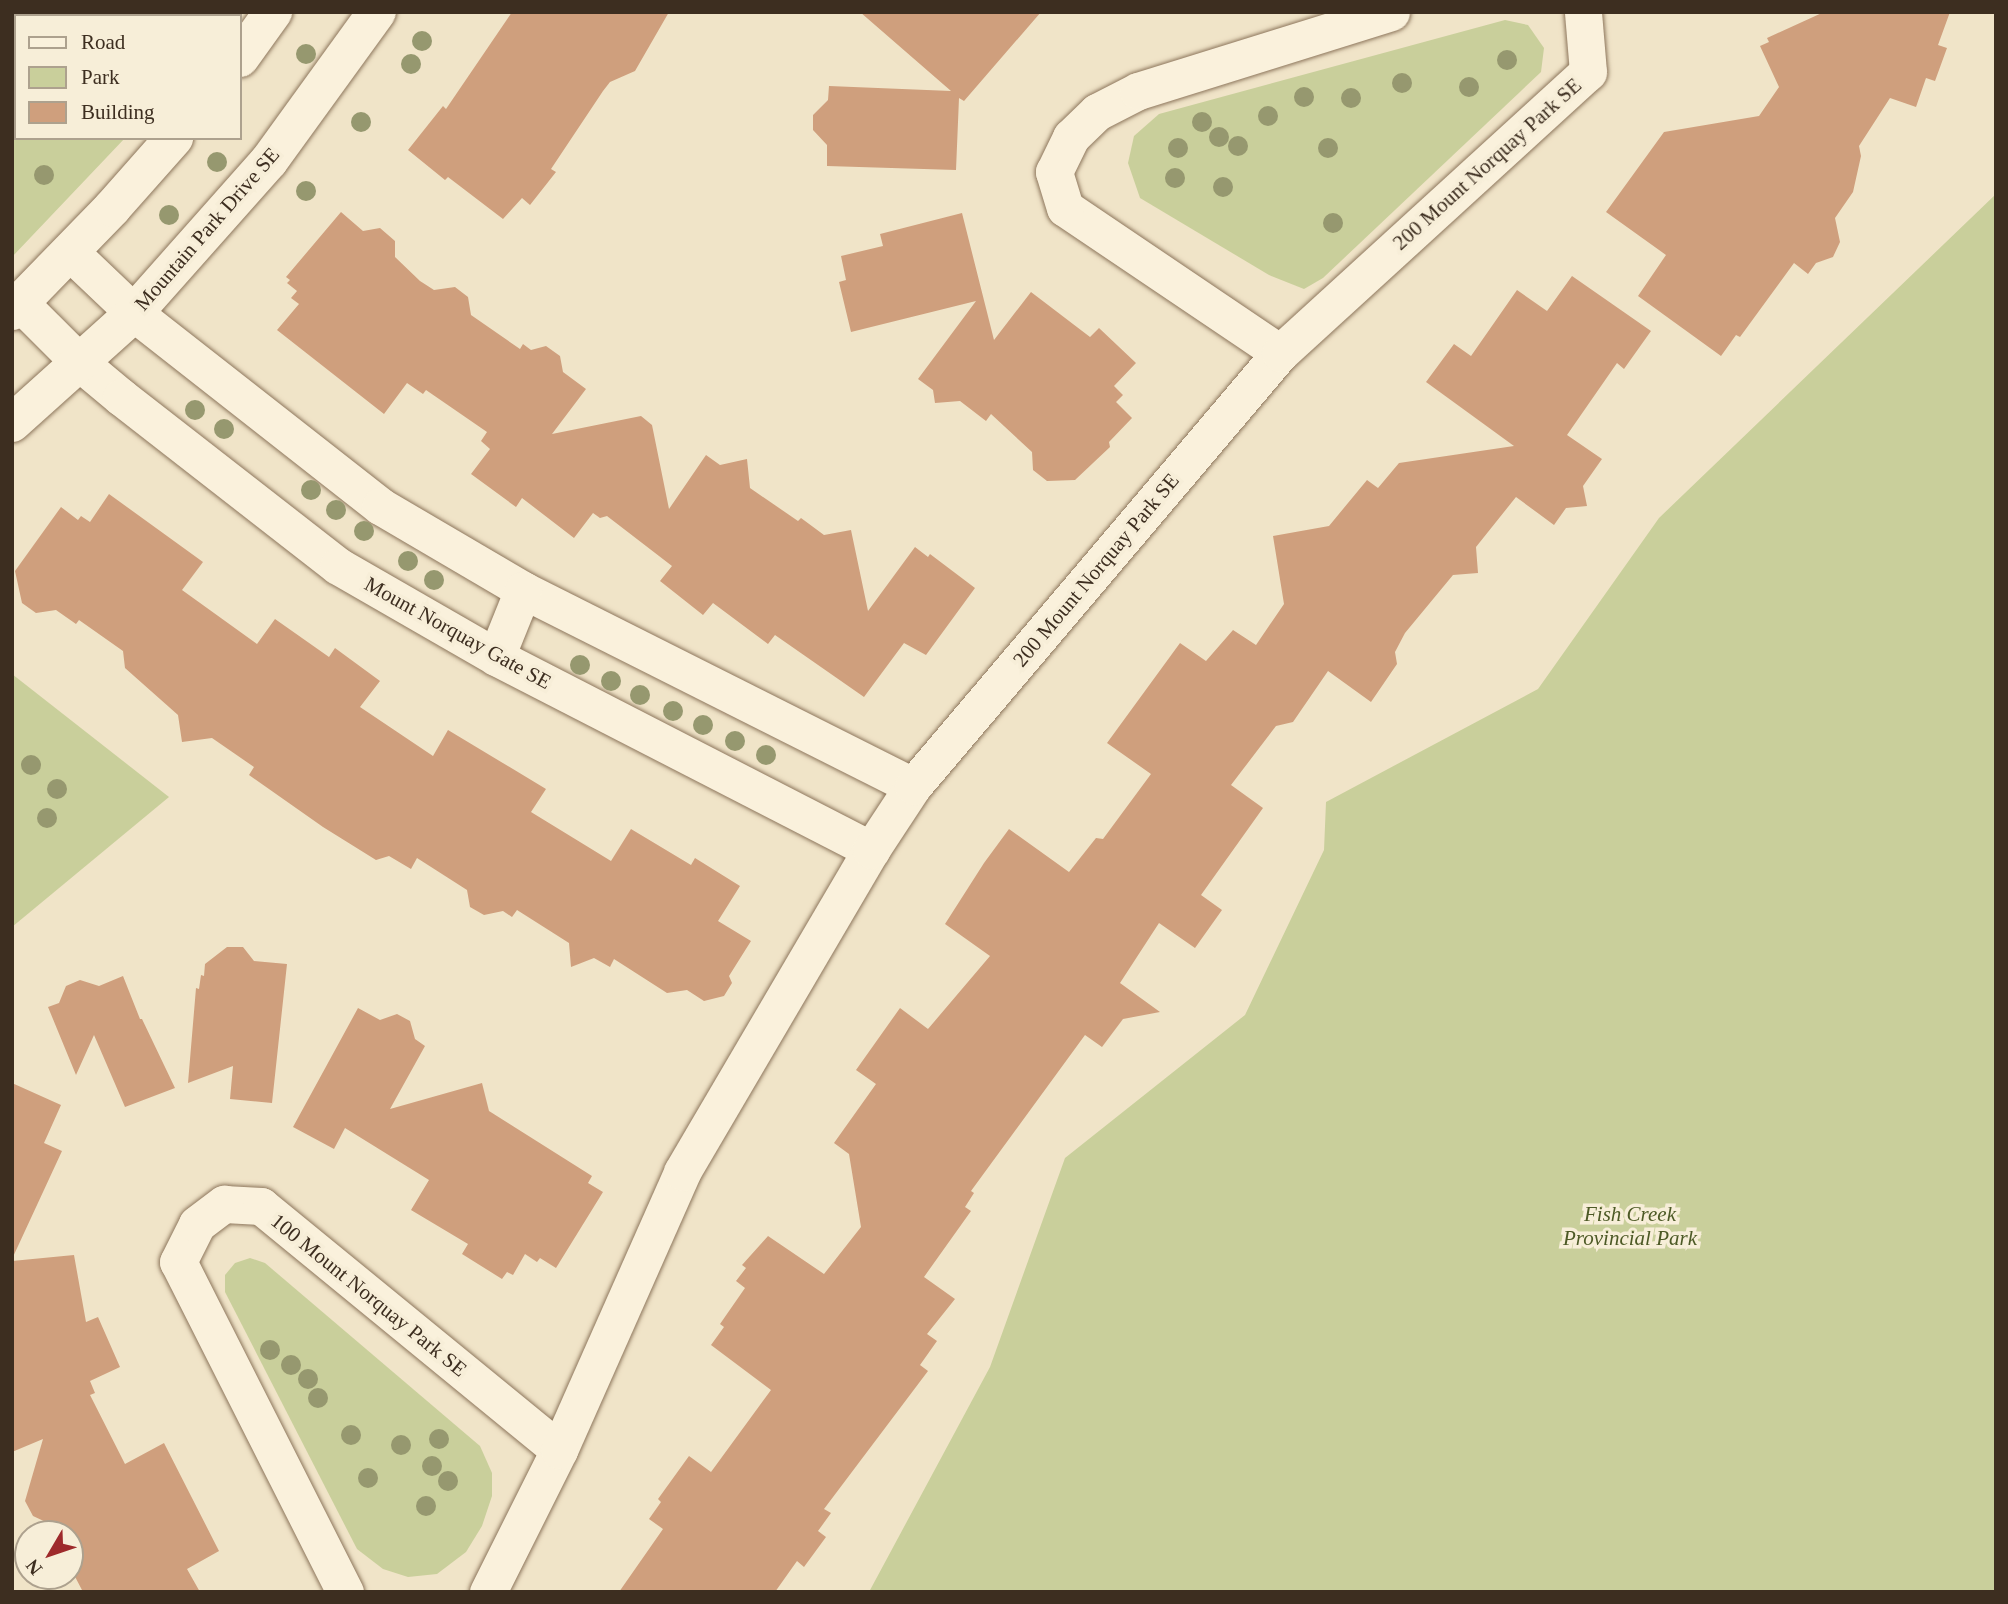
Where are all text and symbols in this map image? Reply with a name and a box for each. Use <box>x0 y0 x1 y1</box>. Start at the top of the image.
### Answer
legend <box>14 14 242 140</box>
text: Road <box>81 30 125 54</box>
text: Park <box>81 65 120 89</box>
street label: 200 Mount Norquay Park SE <box>1388 73 1586 255</box>
text: Building <box>81 100 155 124</box>
street label: Mountain Park Drive SE <box>129 142 285 316</box>
street label: 200 Mount Norquay Park SE <box>1008 468 1184 672</box>
street label: Mount Norquay Gate SE <box>360 571 556 695</box>
park label: Fish Creek Provincial Park <box>1563 1201 1697 1251</box>
street label: 100 Mount Norquay Park SE <box>266 1208 472 1382</box>
north arrow <box>14 1520 84 1590</box>
text: N <box>21 1555 46 1579</box>

